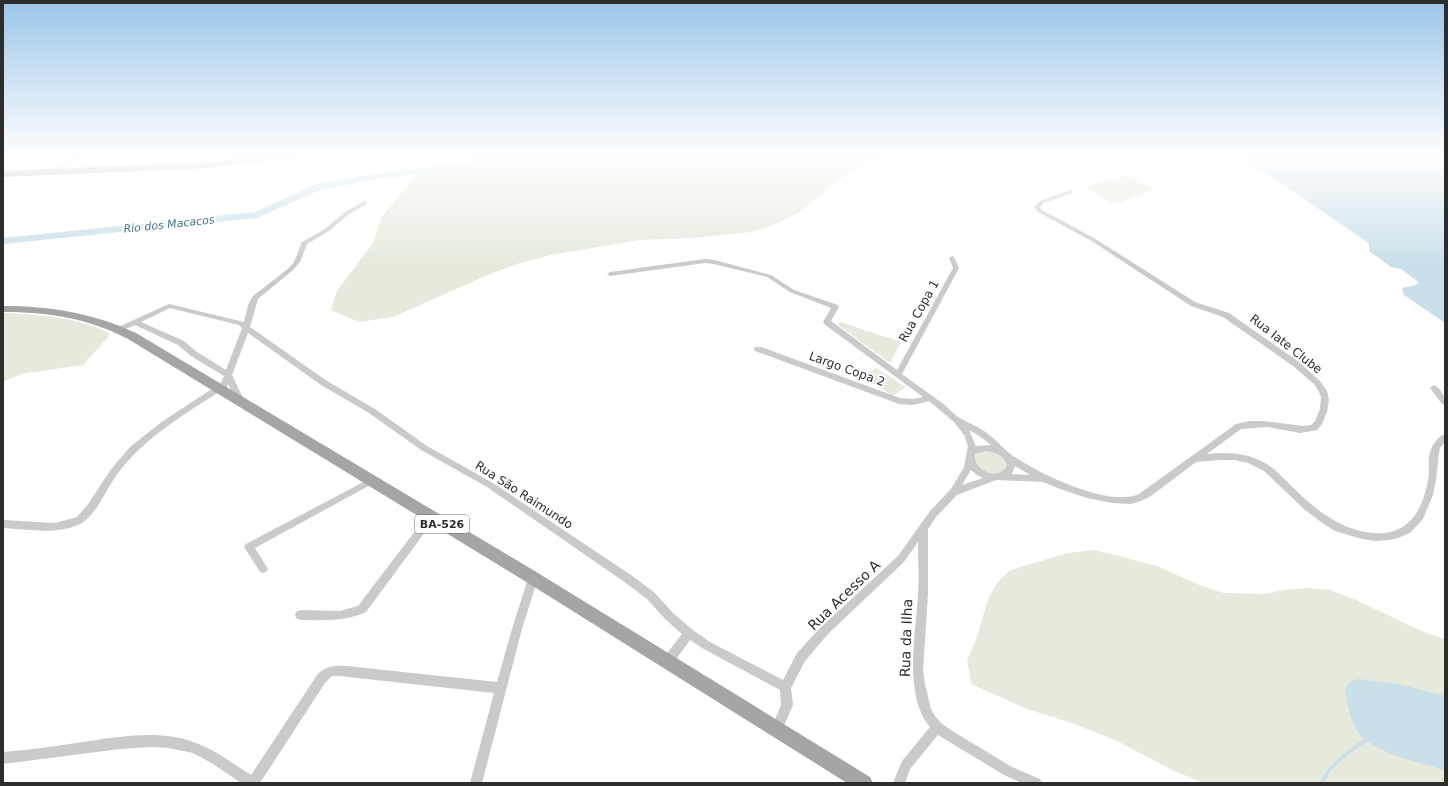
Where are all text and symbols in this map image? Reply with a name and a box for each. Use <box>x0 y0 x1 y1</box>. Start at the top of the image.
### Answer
water label: Rio dos Macacos <box>123 213 215 236</box>
street label: Rua Copa 1 <box>896 278 942 344</box>
street label: Rua Iate Clube <box>1247 311 1325 377</box>
street label: Largo Copa 2 <box>807 349 887 389</box>
street label: Rua São Raimundo <box>473 458 575 532</box>
road number: BA-526 <box>415 515 469 533</box>
street label: Rua Acesso A <box>805 556 884 633</box>
street label: Rua da Ilha <box>897 599 915 677</box>

